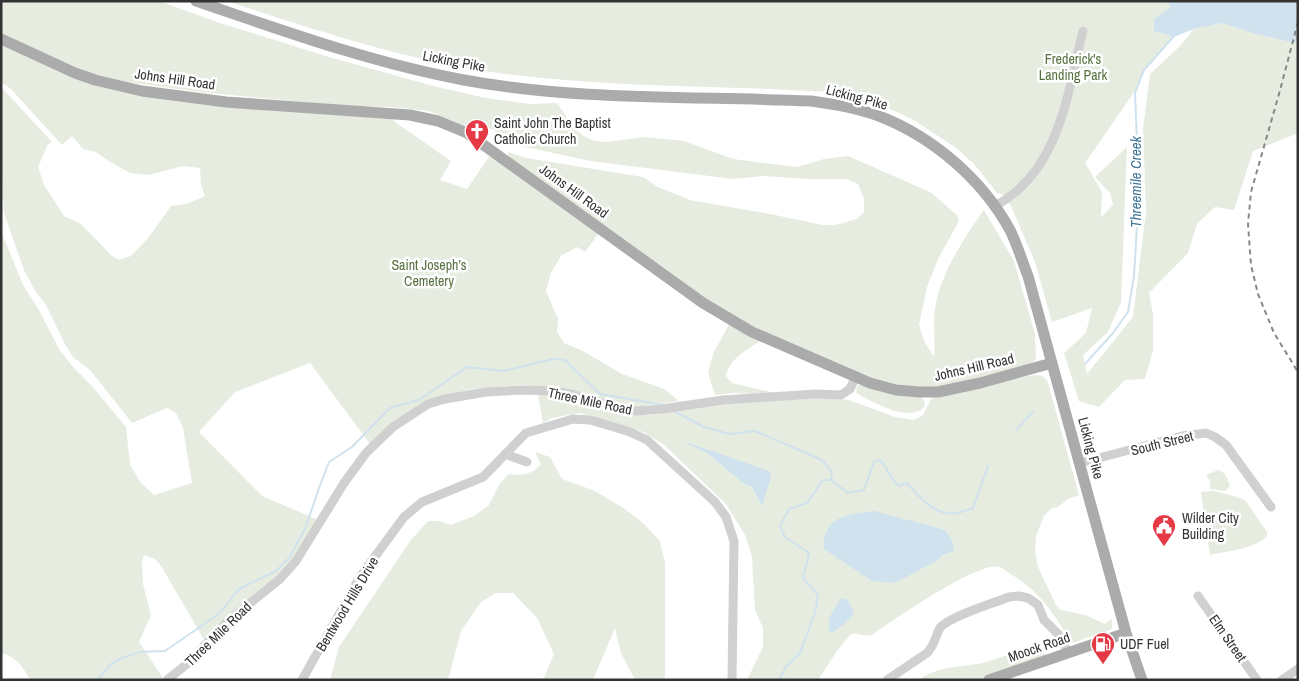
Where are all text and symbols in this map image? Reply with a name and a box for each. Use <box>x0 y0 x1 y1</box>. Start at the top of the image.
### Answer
street label: Licking Pike <box>421 46 487 76</box>
park label: Frederick's Landing Park <box>1039 50 1107 84</box>
street label: Johns Hill Road <box>134 64 216 94</box>
street label: Licking Pike <box>824 80 890 114</box>
place label: Saint John The Baptist Catholic Church <box>494 114 611 148</box>
church icon: Saint John The Baptist Catholic Church <box>464 118 490 152</box>
water label: Threemile Creek <box>1125 135 1146 228</box>
street label: Johns Hill Road <box>536 160 612 222</box>
park label: Saint Joseph’s Cemetery <box>391 256 467 290</box>
street label: Johns Hill Road <box>932 349 1016 385</box>
street label: Three Mile Road <box>546 383 634 419</box>
street label: Licking Pike <box>1074 415 1108 481</box>
street label: South Street <box>1129 427 1195 459</box>
place label: Wilder City Building <box>1182 509 1239 543</box>
public building icon: Wilder City Building <box>1151 513 1177 547</box>
street label: Bentwood Hills Drive <box>312 553 382 655</box>
street label: Three Mile Road <box>181 598 255 670</box>
street label: Elm Street <box>1205 611 1251 665</box>
street label: Moock Road <box>1006 628 1072 666</box>
fuel station icon: UDF Fuel <box>1090 631 1116 665</box>
place label: UDF Fuel <box>1120 635 1169 653</box>

